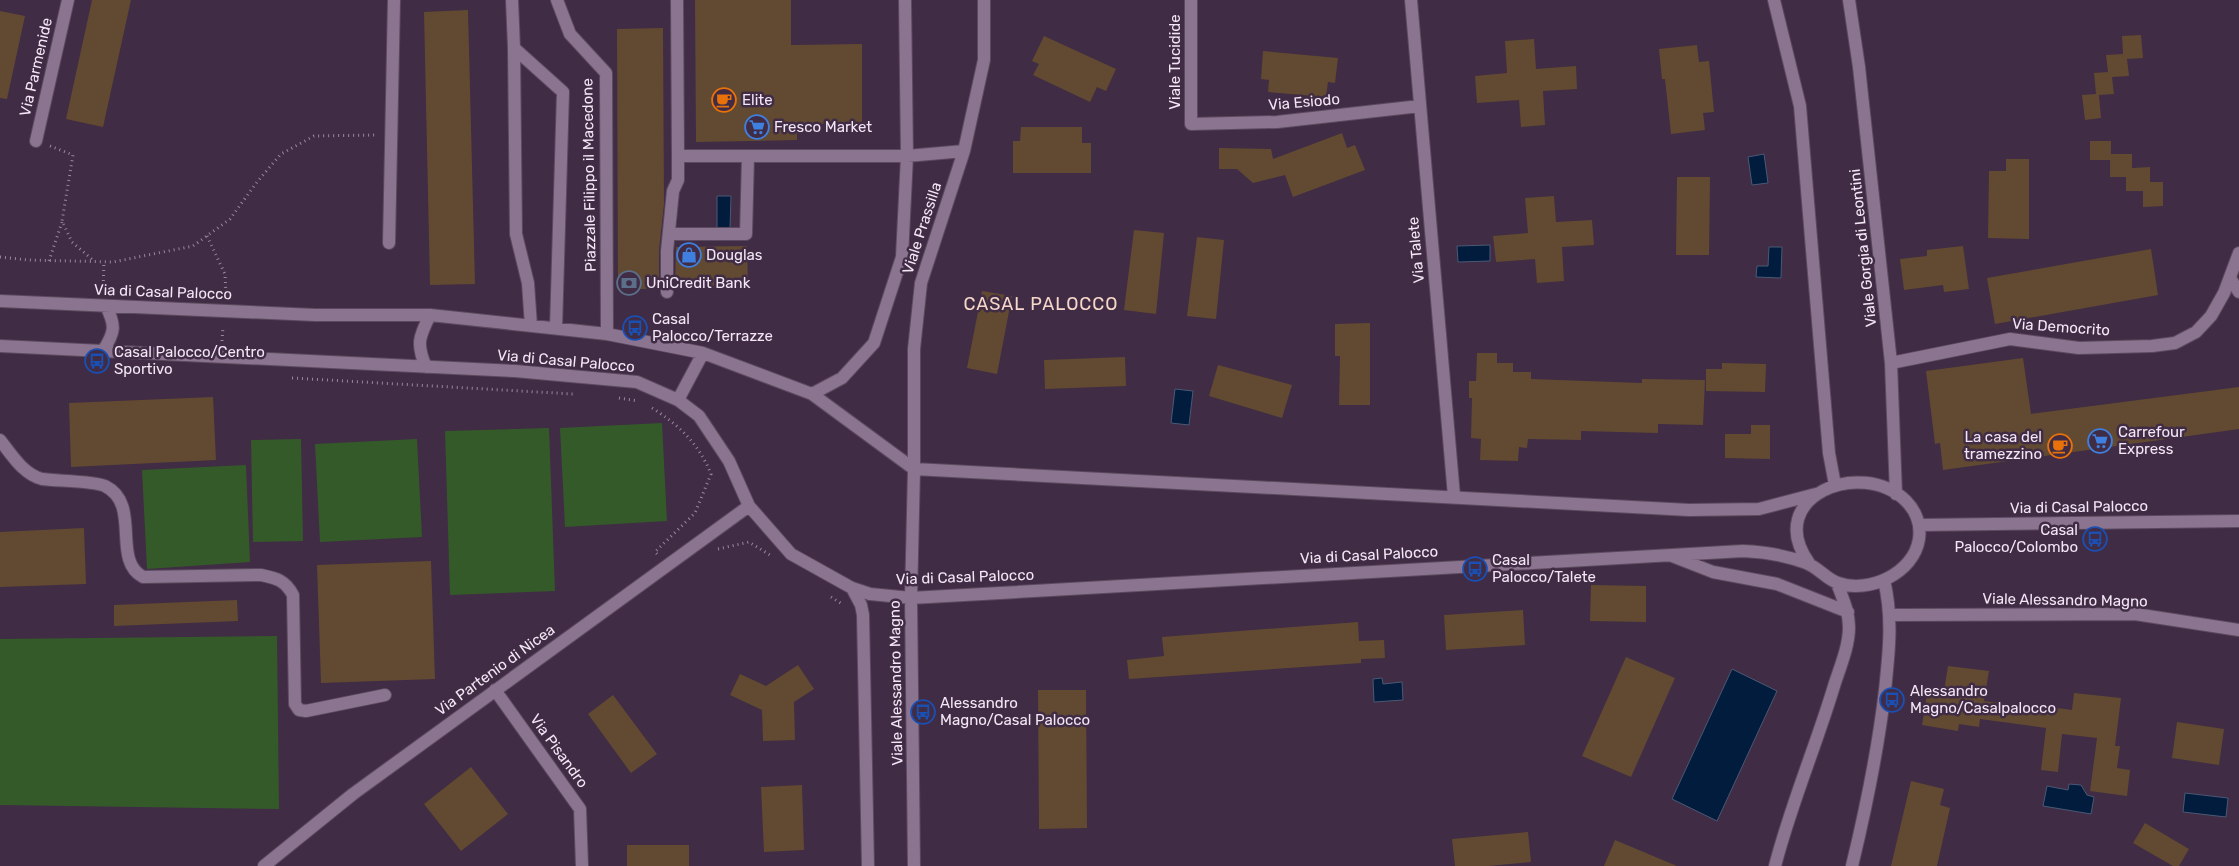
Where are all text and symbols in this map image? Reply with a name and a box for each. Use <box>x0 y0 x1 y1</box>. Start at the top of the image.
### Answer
street label: Viale Tucidide <box>1166 14 1184 110</box>
street label: Via Parmenide <box>16 16 56 118</box>
street label: Piazzale Filippo il Macedone <box>578 78 600 272</box>
cafe icon: Elite <box>711 87 737 113</box>
street label: Via Esiodo <box>1267 90 1341 114</box>
place label: Elite <box>742 91 773 109</box>
supermarket icon: Fresco Market <box>744 114 770 140</box>
place label: Fresco Market <box>774 118 872 136</box>
street label: Viale Gorgia di Leontini <box>1846 168 1880 328</box>
street label: Viale Prassilla <box>899 180 945 276</box>
street label: Via Talete <box>1404 216 1428 284</box>
shop icon: Douglas <box>676 242 702 268</box>
place label: Douglas <box>706 246 763 264</box>
bank icon: UniCredit Bank <box>616 270 642 296</box>
place label: UniCredit Bank <box>646 274 751 292</box>
street label: Via di Casal Palocco <box>94 281 232 303</box>
district label: CASAL PALOCCO <box>963 293 1119 315</box>
place label: Casal Palocco/Terrazze <box>652 310 773 345</box>
bus stop icon: Casal Palocco/Terrazze <box>622 315 648 341</box>
street label: Via Democrito <box>2011 315 2111 339</box>
place label: Casal Palocco/Centro Sportivo <box>114 343 265 378</box>
street label: Via di Casal Palocco <box>496 346 636 376</box>
bus stop icon: Casal Palocco/Centro Sportivo <box>84 348 110 374</box>
place label: Carrefour Express <box>2118 423 2185 458</box>
place label: La casa del tramezzino <box>1964 428 2042 463</box>
supermarket icon: Carrefour Express <box>2087 428 2113 454</box>
cafe icon: La casa del tramezzino <box>2047 433 2073 459</box>
street label: Via di Casal Palocco <box>2010 497 2148 517</box>
place label: Casal Palocco/Colombo <box>1954 521 2078 556</box>
bus stop icon: Casal Palocco/Colombo <box>2082 526 2108 552</box>
street label: Via di Casal Palocco <box>1299 542 1439 568</box>
place label: Casal Palocco/Talete <box>1492 551 1596 586</box>
bus stop icon: Casal Palocco/Talete <box>1462 556 1488 582</box>
street label: Via di Casal Palocco <box>896 566 1034 588</box>
street label: Viale Alessandro Magno <box>1982 590 2148 610</box>
street label: Viale Alessandro Magno <box>886 600 906 766</box>
street label: Via Partenio di Nicea <box>432 621 558 719</box>
place label: Alessandro Magno/Casalpalocco <box>1910 682 2056 717</box>
bus stop icon: Alessandro Magno/Casalpalocco <box>1879 687 1905 713</box>
place label: Alessandro Magno/Casal Palocco <box>940 694 1090 729</box>
bus stop icon: Alessandro Magno/Casal Palocco <box>910 699 936 725</box>
street label: Via Pisandro <box>526 711 592 791</box>

